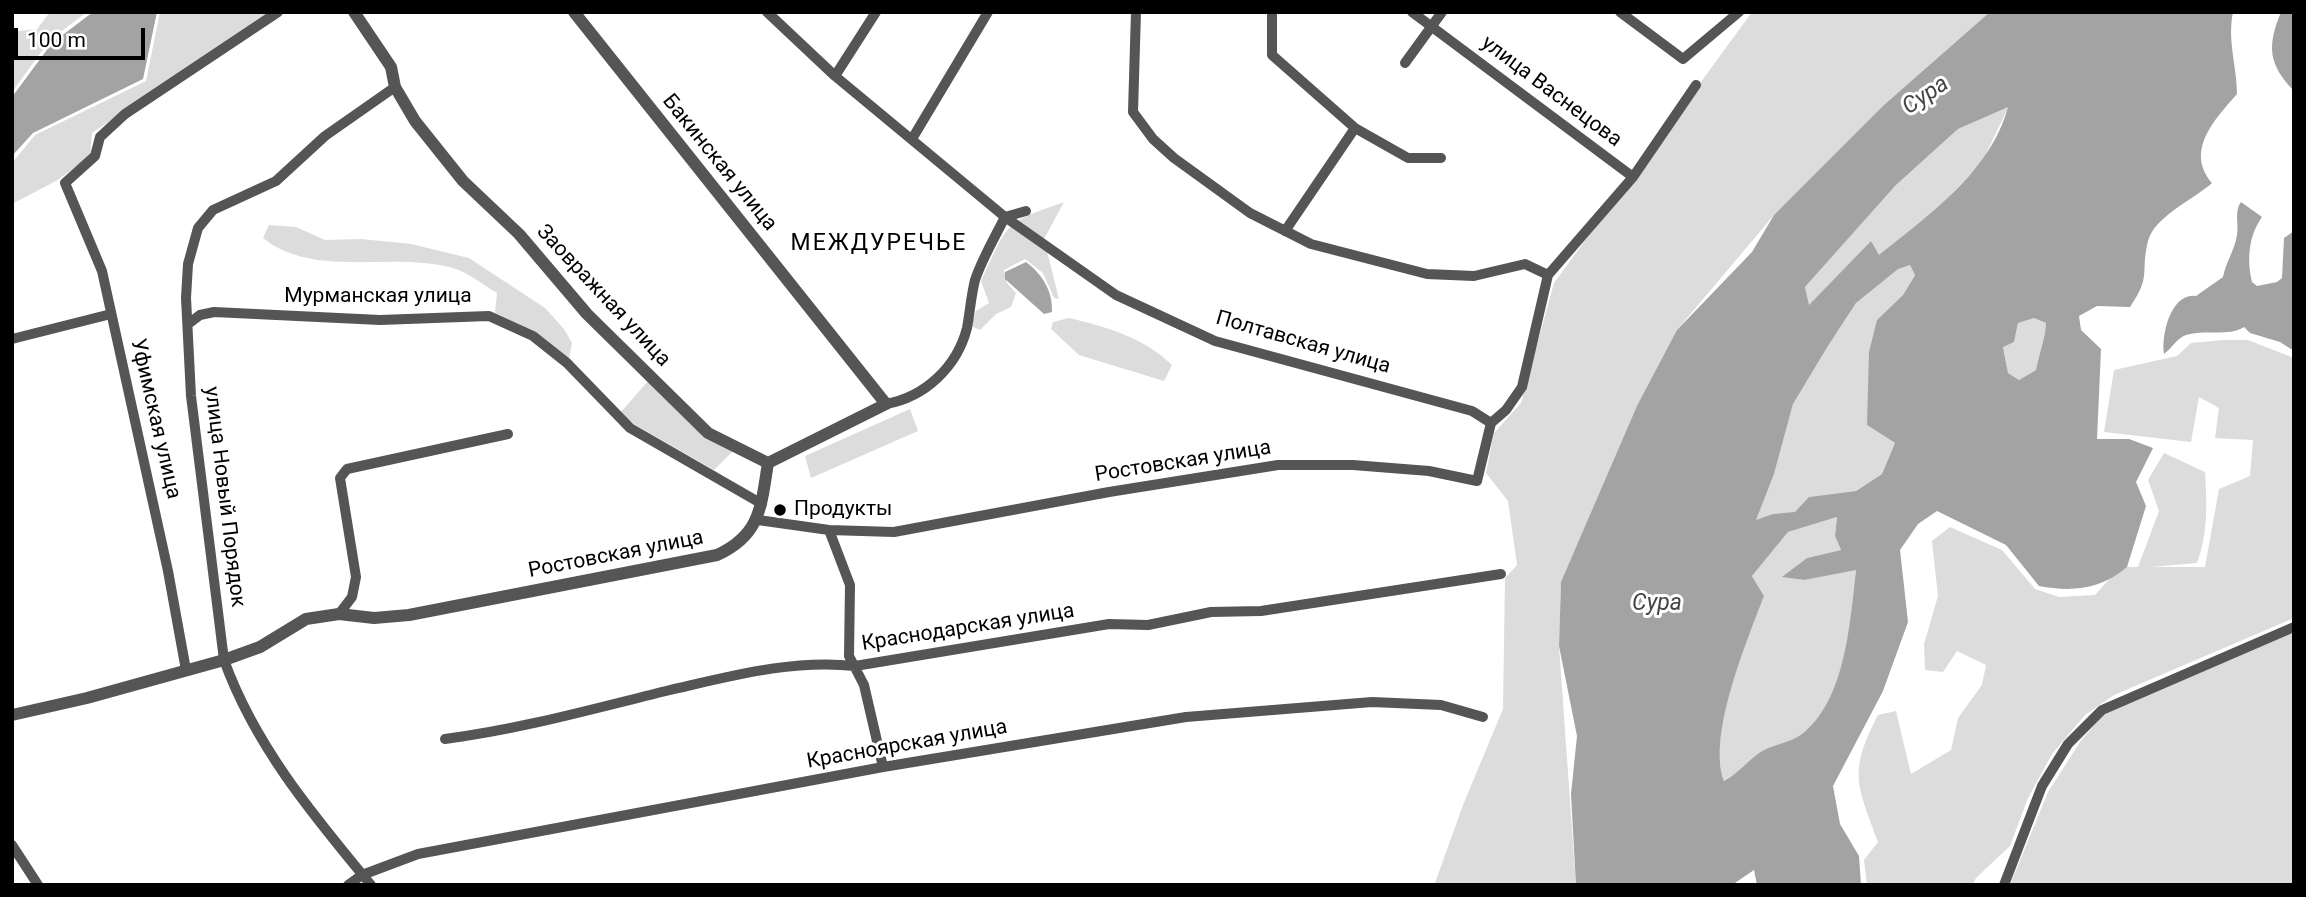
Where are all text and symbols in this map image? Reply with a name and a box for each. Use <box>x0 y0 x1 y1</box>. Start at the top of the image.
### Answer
scale bar <box>18 14 149 58</box>
text: 100 m <box>27 28 86 52</box>
street label: улица Васнецова <box>1476 31 1626 153</box>
water label: Сура <box>1898 71 1954 121</box>
street label: Бакинская улица <box>656 90 782 236</box>
street label: Заовражная улица <box>531 220 675 372</box>
district label: МЕЖДУРЕЧЬЕ <box>792 230 966 258</box>
street label: Мурманская улица <box>284 284 472 310</box>
street label: Полтавская улица <box>1213 306 1393 380</box>
street label: Уфимская улица <box>124 336 186 502</box>
street label: улица Новый Порядок <box>198 385 250 609</box>
street label: Ростовская улица <box>1093 436 1273 488</box>
place label: Продукты <box>794 497 892 523</box>
marker: Продукты <box>772 502 788 518</box>
street label: Ростовская улица <box>526 526 706 584</box>
water label: Сура <box>1632 590 1682 618</box>
street label: Краснодарская улица <box>860 599 1076 657</box>
street label: Красноярская улица <box>805 715 1009 775</box>

